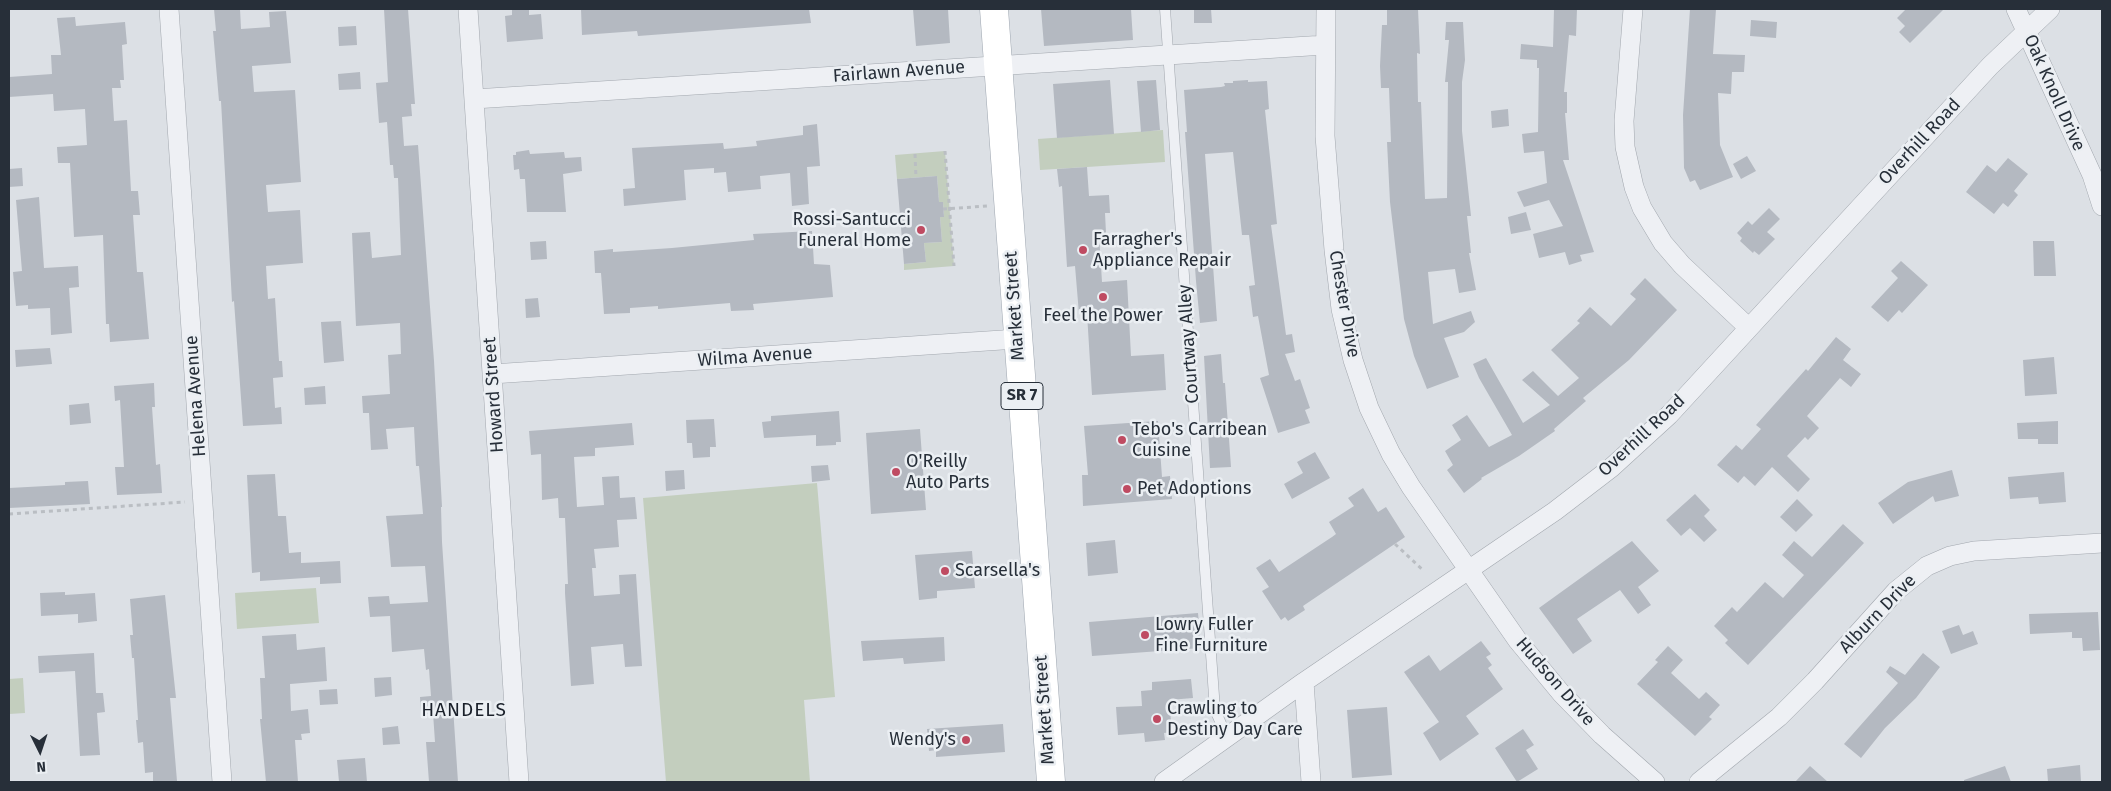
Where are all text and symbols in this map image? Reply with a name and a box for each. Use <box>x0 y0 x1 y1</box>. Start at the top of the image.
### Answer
street label: Oak Knoll Drive <box>2019 31 2089 155</box>
street label: Fairlawn Avenue <box>832 57 966 87</box>
street label: Overhill Road <box>1874 94 1966 190</box>
place label: Rossi-Santucci Funeral Home <box>793 209 911 252</box>
marker: Rossi-Santucci Funeral Home <box>915 224 927 236</box>
place label: Farragher's Appliance Repair <box>1093 229 1231 272</box>
marker: Farragher's Appliance Repair <box>1077 244 1089 256</box>
street label: Chester Drive <box>1324 249 1364 359</box>
street label: Market Street <box>1000 251 1030 361</box>
street label: Courtway Alley <box>1174 284 1204 404</box>
marker: Feel the Power <box>1097 291 1109 303</box>
place label: Feel the Power <box>1043 305 1163 327</box>
street label: Helena Avenue <box>181 334 211 458</box>
street label: Howard Street <box>479 336 509 454</box>
street label: Wilma Avenue <box>697 342 813 372</box>
road number: SR 7 <box>1001 382 1043 410</box>
street label: Overhill Road <box>1594 390 1690 482</box>
place label: Tebo's Carribean Cuisine <box>1132 419 1267 462</box>
marker: Tebo's Carribean Cuisine <box>1116 434 1128 446</box>
place label: O'Reilly Auto Parts <box>906 451 989 494</box>
marker: O'Reilly Auto Parts <box>890 466 902 478</box>
place label: Pet Adoptions <box>1137 478 1251 500</box>
marker: Pet Adoptions <box>1121 483 1133 495</box>
place label: Scarsella's <box>955 560 1040 582</box>
marker: Scarsella's <box>939 565 951 577</box>
street label: Alburn Drive <box>1835 570 1921 658</box>
place label: Lowry Fuller Fine Furniture <box>1155 614 1268 656</box>
marker: Lowry Fuller Fine Furniture <box>1139 629 1151 641</box>
street label: Hudson Drive <box>1511 633 1599 731</box>
street label: Market Street <box>1030 655 1060 765</box>
place label: Crawling to Destiny Day Care <box>1167 698 1303 741</box>
district label: HANDELS <box>420 700 508 722</box>
marker: Crawling to Destiny Day Care <box>1151 713 1163 725</box>
north arrow <box>15 726 65 776</box>
place label: Wendy's <box>889 729 956 751</box>
marker: Wendy's <box>960 734 972 746</box>
text: N <box>36 758 46 775</box>

